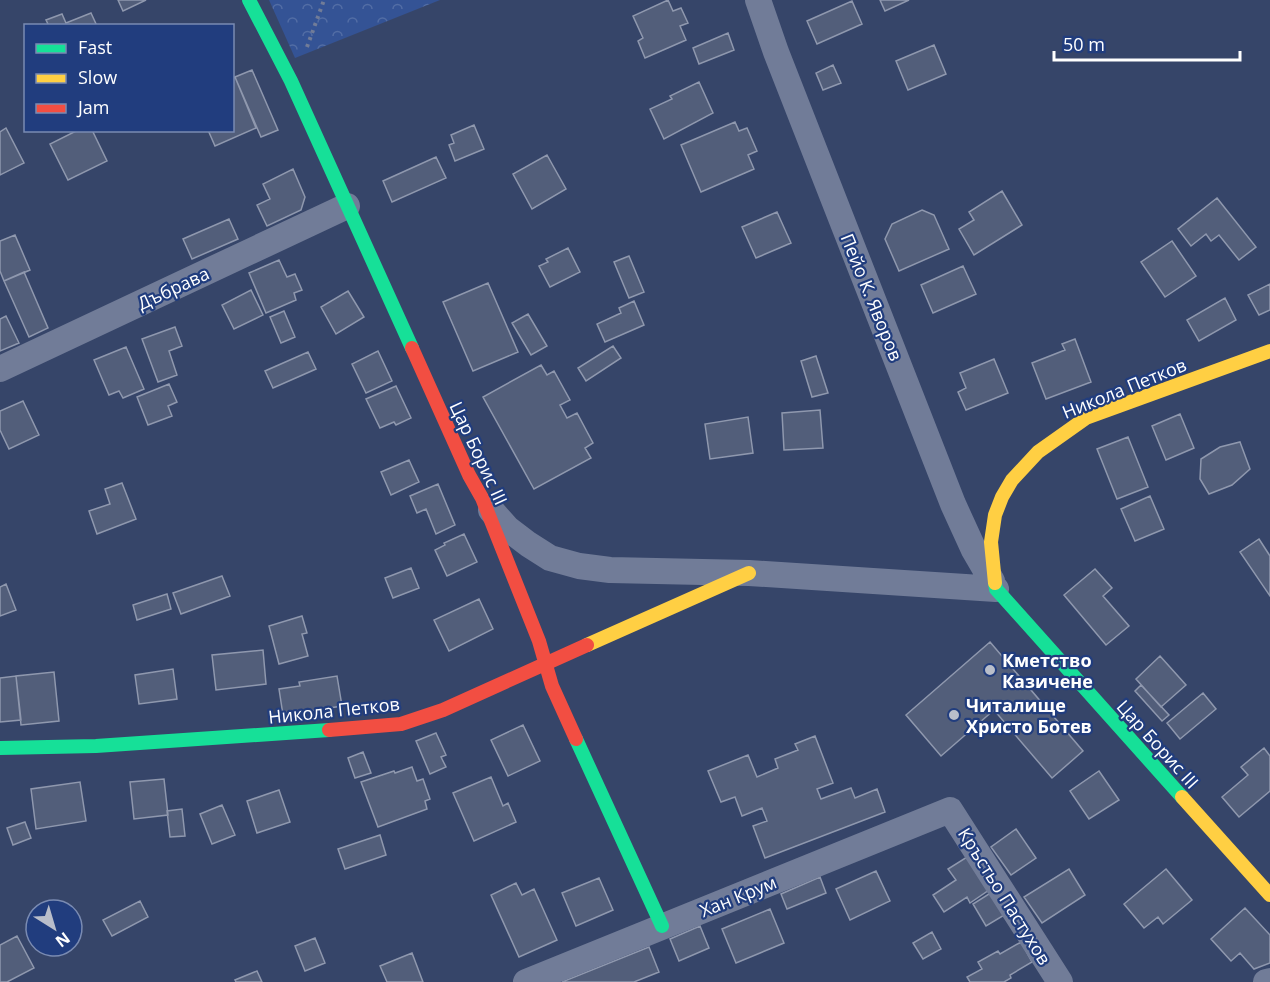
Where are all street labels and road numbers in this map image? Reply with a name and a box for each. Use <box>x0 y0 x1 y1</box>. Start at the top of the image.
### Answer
street label: Пейо К. Яворов <box>836 230 908 364</box>
street label: Дъбрава <box>133 261 213 315</box>
street label: Никола Петков <box>1058 352 1190 424</box>
street label: Цар Борис III <box>445 397 513 509</box>
street label: Никола Петков <box>267 691 401 729</box>
street label: Цар Борис III <box>1112 694 1204 794</box>
street label: Кръстьо Пастухов <box>953 823 1057 969</box>
street label: Хан Крум <box>696 870 780 922</box>

